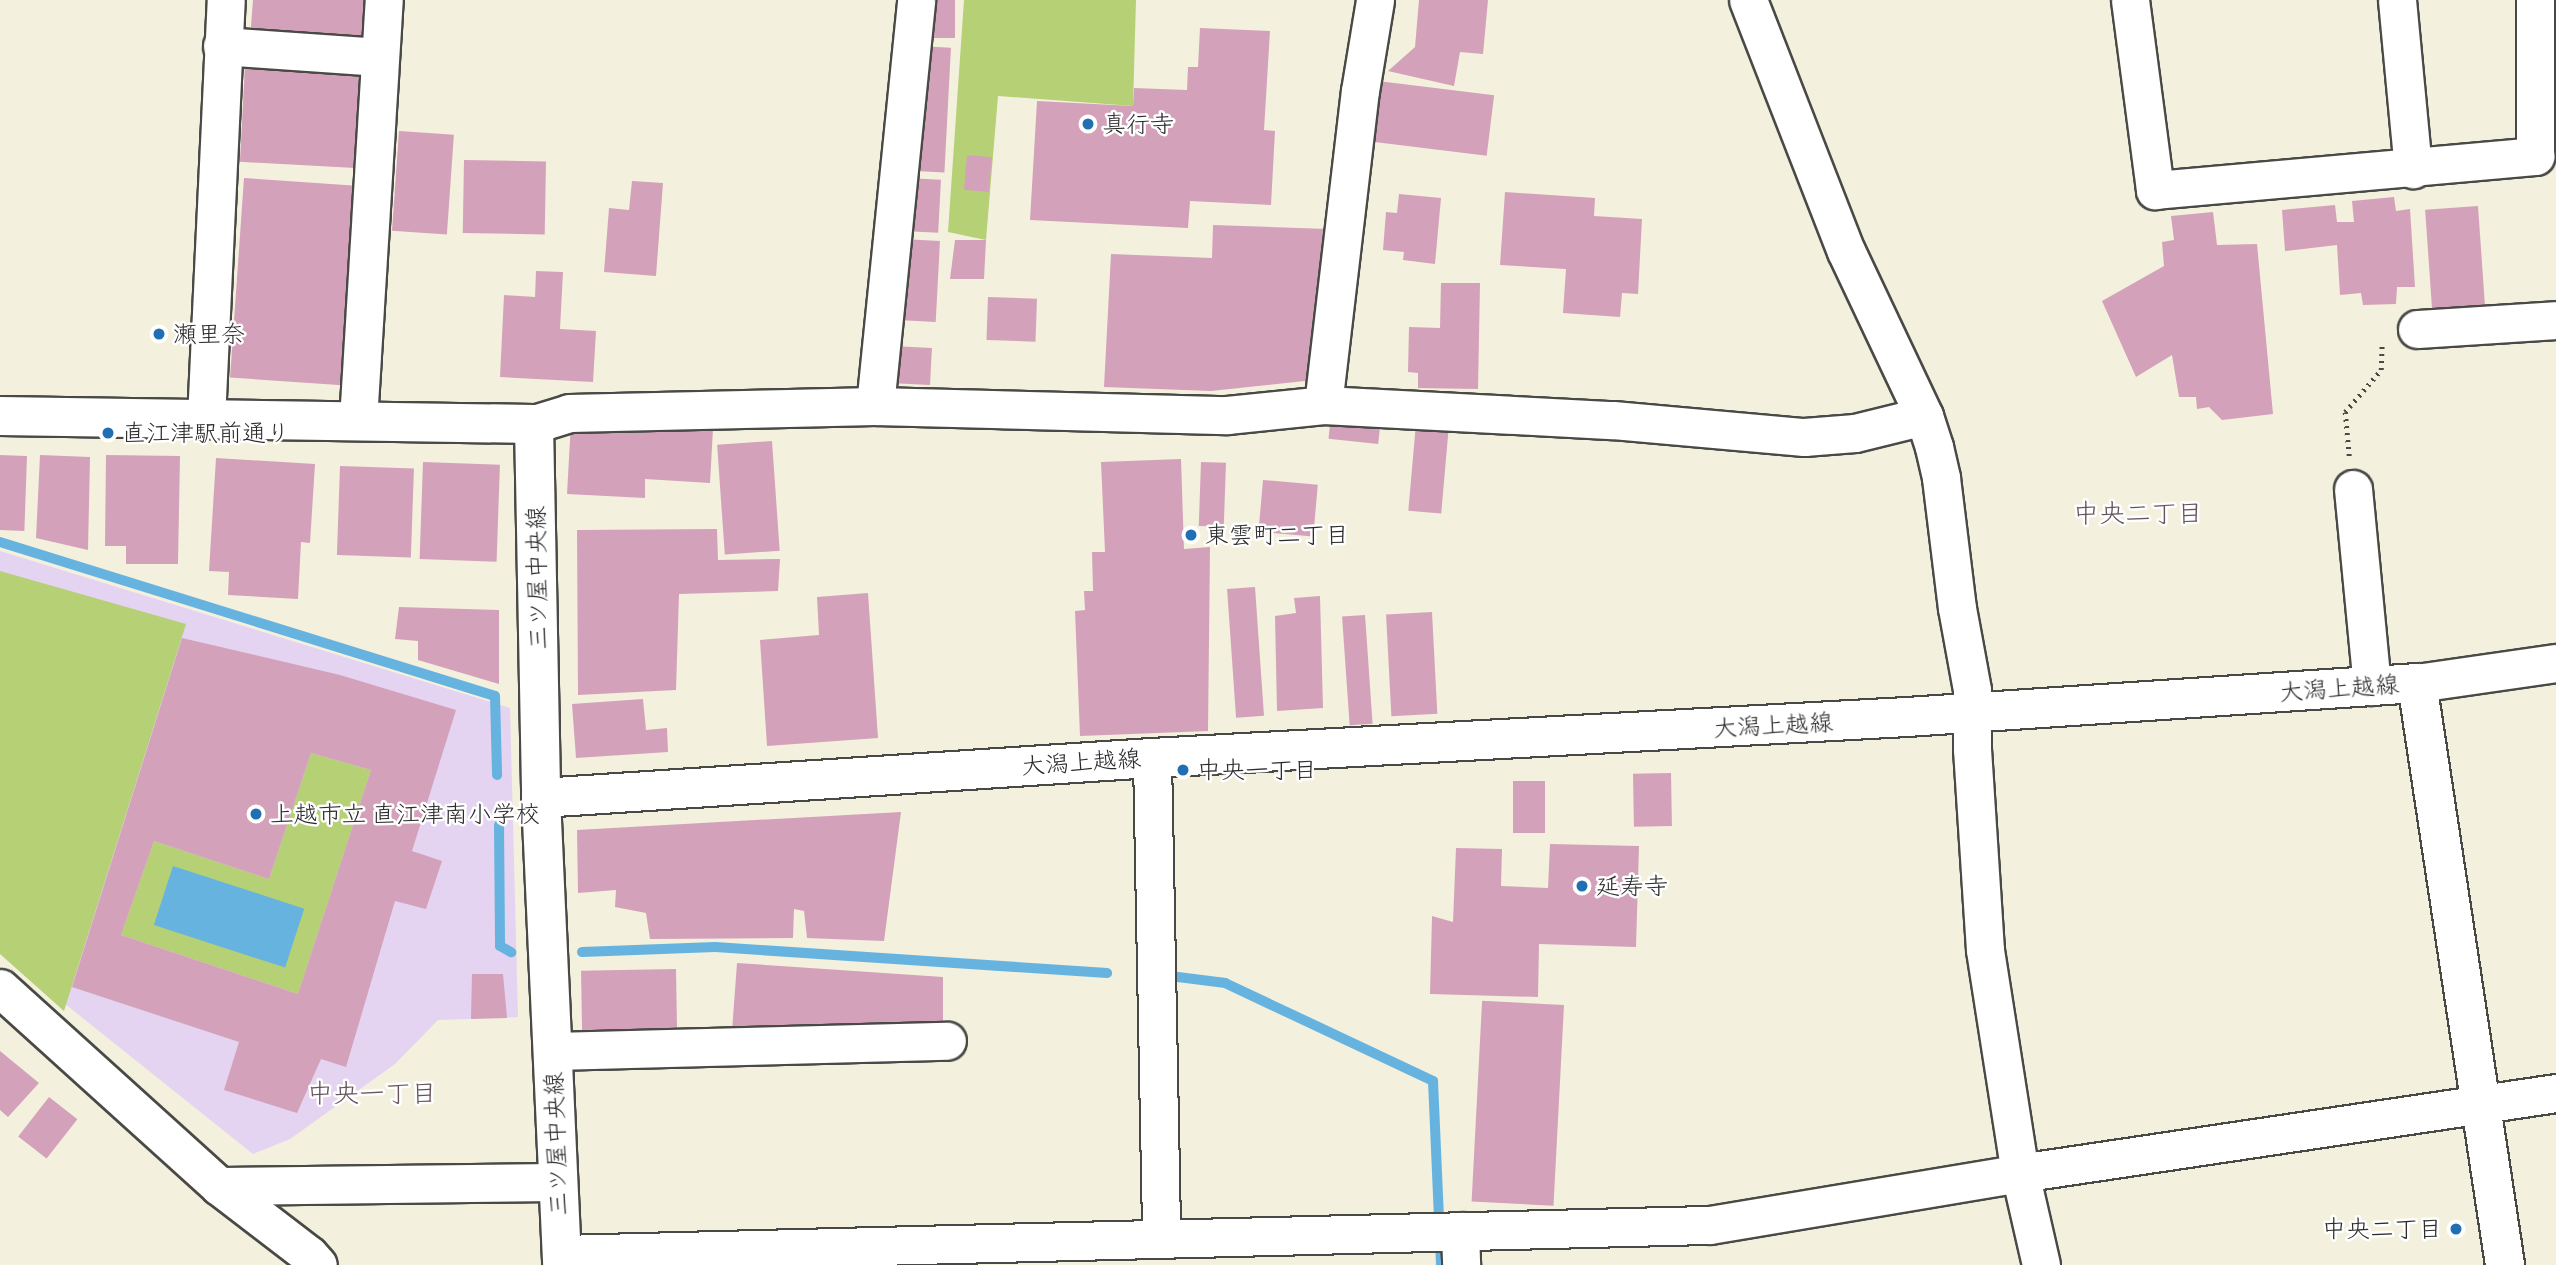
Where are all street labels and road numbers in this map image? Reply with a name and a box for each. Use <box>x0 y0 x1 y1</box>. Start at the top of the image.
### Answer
street label: 三ツ屋中央線 <box>521 506 553 650</box>
street label: 大潟上越線 <box>2278 669 2400 707</box>
street label: 大潟上越線 <box>1712 707 1834 743</box>
street label: 大潟上越線 <box>1020 743 1142 781</box>
street label: 三ツ屋中央線 <box>539 1072 573 1216</box>

